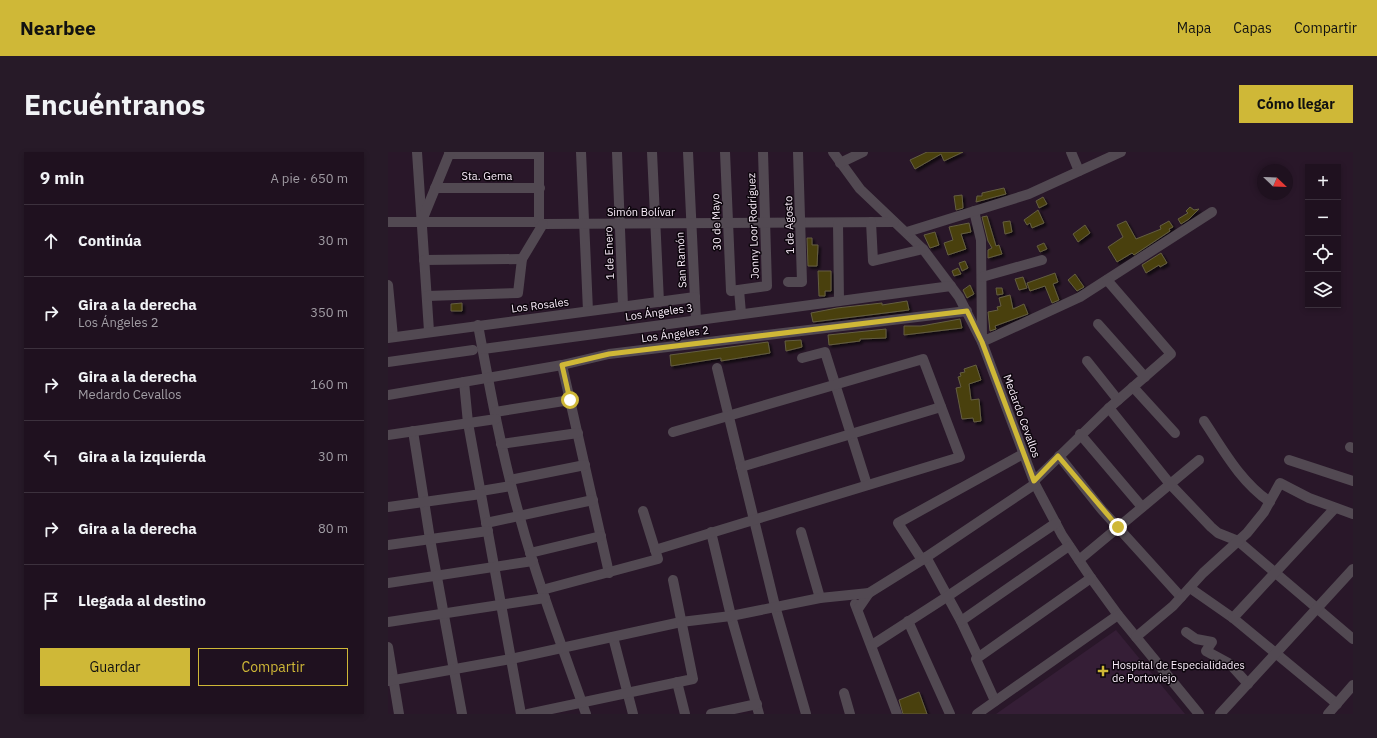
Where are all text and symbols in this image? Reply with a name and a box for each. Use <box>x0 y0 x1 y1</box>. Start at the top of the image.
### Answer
text: Nearbee <box>20 16 96 40</box>
text: Mapa <box>1177 19 1211 37</box>
text: Capas <box>1233 19 1272 37</box>
text: Compartir <box>1294 19 1357 37</box>
button: Cómo llegar <box>1239 85 1353 123</box>
text: Encuéntranos <box>24 86 205 123</box>
north arrow <box>1257 164 1293 200</box>
map controls <box>1305 164 1341 308</box>
button: + <box>1305 164 1341 200</box>
text: 9 min <box>40 167 84 189</box>
street label: Sta. Gema <box>462 169 513 183</box>
text: A pie · 650 m <box>270 170 348 187</box>
street label: Jonny Loor Rodríguez <box>744 173 762 279</box>
street label: 30 de Mayo <box>708 193 724 251</box>
street label: 1 de Agosto <box>781 196 797 254</box>
button: − <box>1305 200 1341 236</box>
street label: Simón Bolívar <box>607 205 675 219</box>
street label: 1 de Enero <box>601 226 617 280</box>
icon: ahead <box>40 230 62 252</box>
text: Continúa <box>78 231 142 250</box>
text: 30 m <box>318 232 348 249</box>
street label: San Ramón <box>673 232 689 288</box>
button: locate <box>1305 236 1341 272</box>
button: layers <box>1305 272 1341 308</box>
text: Gira a la derecha <box>78 295 197 314</box>
street label: Los Rosales <box>510 295 570 315</box>
street label: Los Ángeles 3 <box>624 300 694 324</box>
icon: right <box>40 302 62 324</box>
text: 350 m <box>310 304 348 321</box>
text: Los Ángeles 2 <box>78 314 159 331</box>
street label: Los Ángeles 2 <box>640 323 710 345</box>
text: Gira a la derecha <box>78 367 197 386</box>
street label: Medardo Cevallos <box>1000 372 1044 460</box>
icon: right <box>40 374 62 396</box>
text: 160 m <box>310 376 348 393</box>
text: Medardo Cevallos <box>78 386 182 403</box>
route start <box>561 391 579 409</box>
icon: left <box>40 446 62 468</box>
text: Gira a la izquierda <box>78 447 206 466</box>
text: 30 m <box>318 448 348 465</box>
icon: right <box>40 518 62 540</box>
route end <box>1109 518 1127 536</box>
text: Gira a la derecha <box>78 519 197 538</box>
text: 80 m <box>318 520 348 537</box>
icon: arrive <box>40 590 62 612</box>
text: Llegada al destino <box>78 591 206 610</box>
button: Guardar <box>40 648 190 686</box>
button: Compartir <box>198 648 348 686</box>
place label: Hospital de Especialidades de Portoviejo <box>1112 658 1245 685</box>
marker: Hospital de Especialidades de Portoviejo <box>1097 665 1109 677</box>

